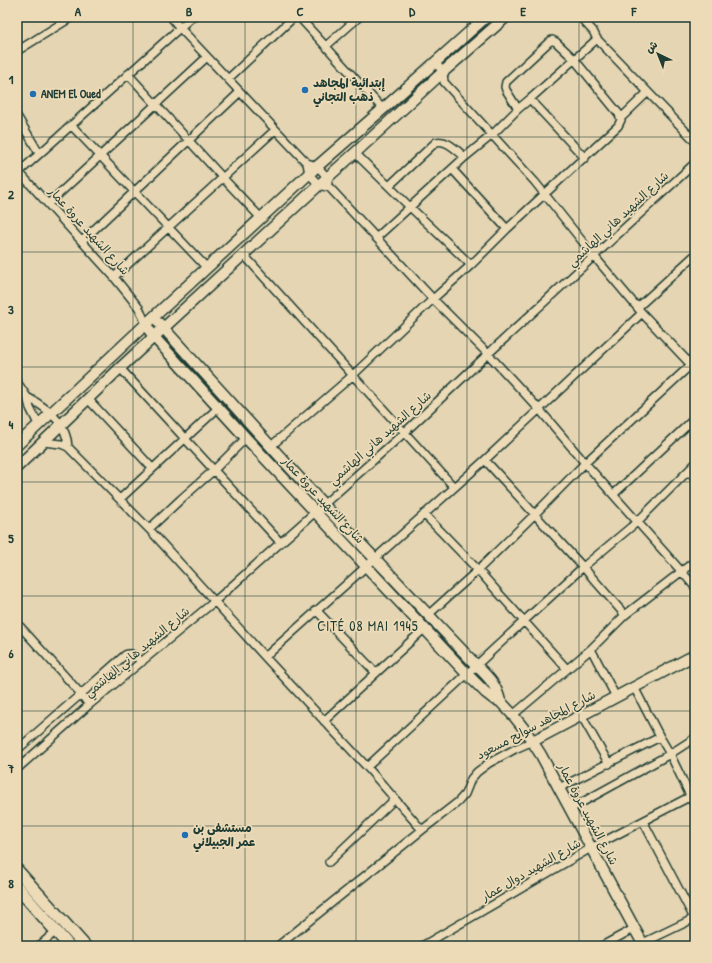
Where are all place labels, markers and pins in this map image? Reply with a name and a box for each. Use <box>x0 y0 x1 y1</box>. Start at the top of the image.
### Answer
place label: إبتدائية المجاهد ذهب التجاني <box>313 74 385 108</box>
place label: ANEM El Oued <box>41 85 101 102</box>
marker: إبتدائية المجاهد ذهب التجاني <box>300 85 310 95</box>
marker: ANEM El Oued <box>28 89 38 99</box>
place label: مستشفى بن عمر الجبيلاني <box>193 819 256 853</box>
marker: مستشفى بن عمر الجبيلاني <box>180 830 190 840</box>

